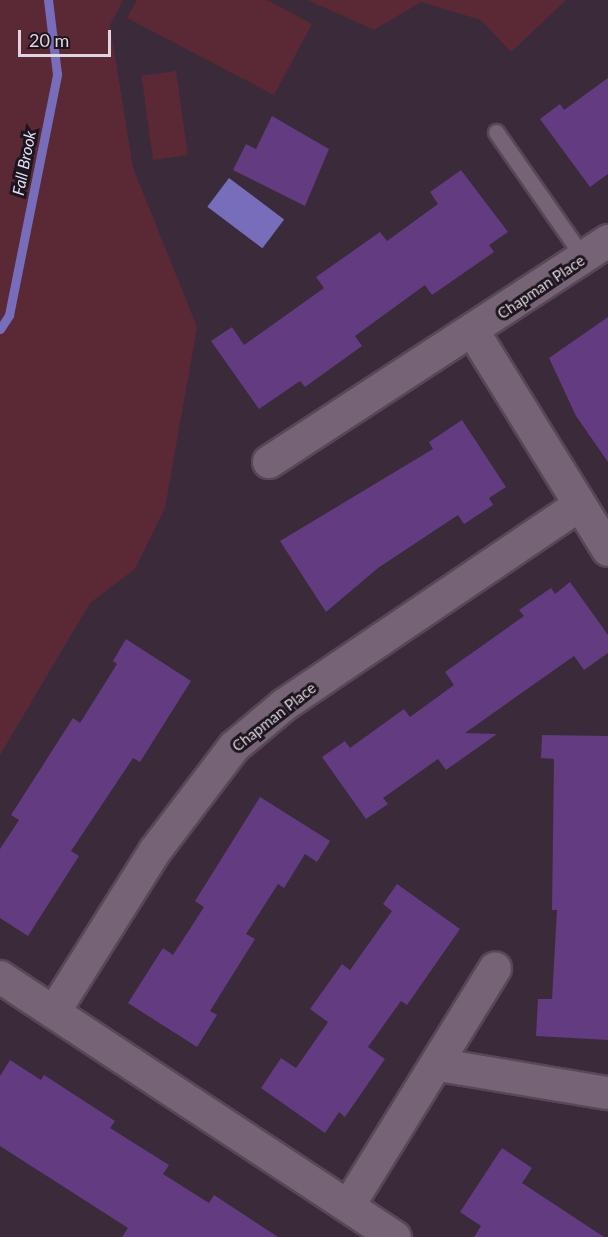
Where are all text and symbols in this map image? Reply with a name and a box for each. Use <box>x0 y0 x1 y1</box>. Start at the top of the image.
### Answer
scale bar <box>21 18 114 56</box>
text: 20 m <box>29 29 69 51</box>
water label: Fall Brook <box>8 129 40 197</box>
street label: Chapman Place <box>494 251 588 323</box>
street label: Chapman Place <box>229 679 319 755</box>

